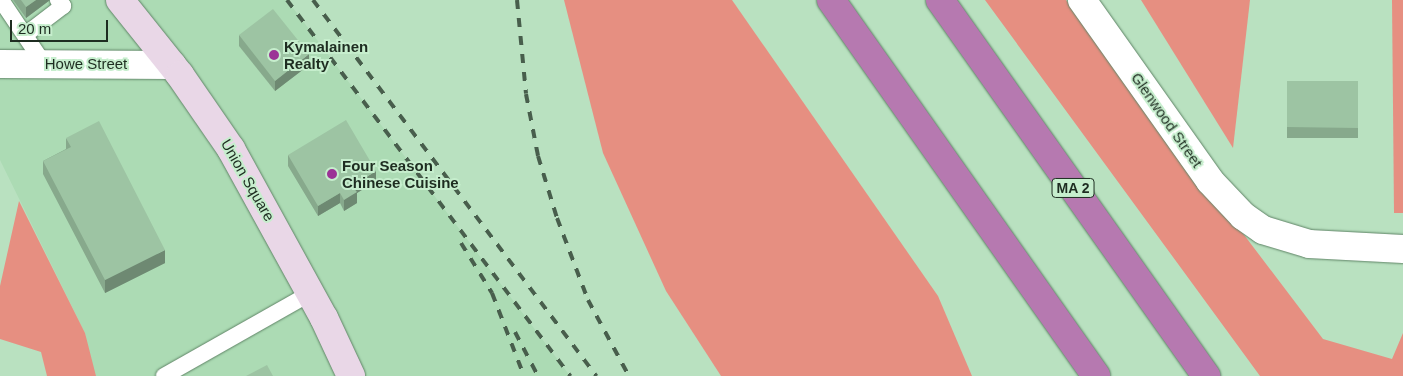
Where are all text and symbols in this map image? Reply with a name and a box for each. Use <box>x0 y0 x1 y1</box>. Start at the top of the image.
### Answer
scale bar <box>12 10 110 42</box>
text: 20 m <box>18 20 51 37</box>
place label: Kymalainen Realty <box>284 37 368 72</box>
marker: Kymalainen Realty <box>268 49 280 61</box>
street label: Howe Street <box>45 55 127 73</box>
street label: Glenwood Street <box>1128 69 1206 171</box>
street label: Union Square <box>217 136 279 224</box>
place label: Four Season Chinese Cuisine <box>342 156 459 191</box>
marker: Four Season Chinese Cuisine <box>326 168 338 180</box>
road number: MA 2 <box>1050 177 1096 200</box>

